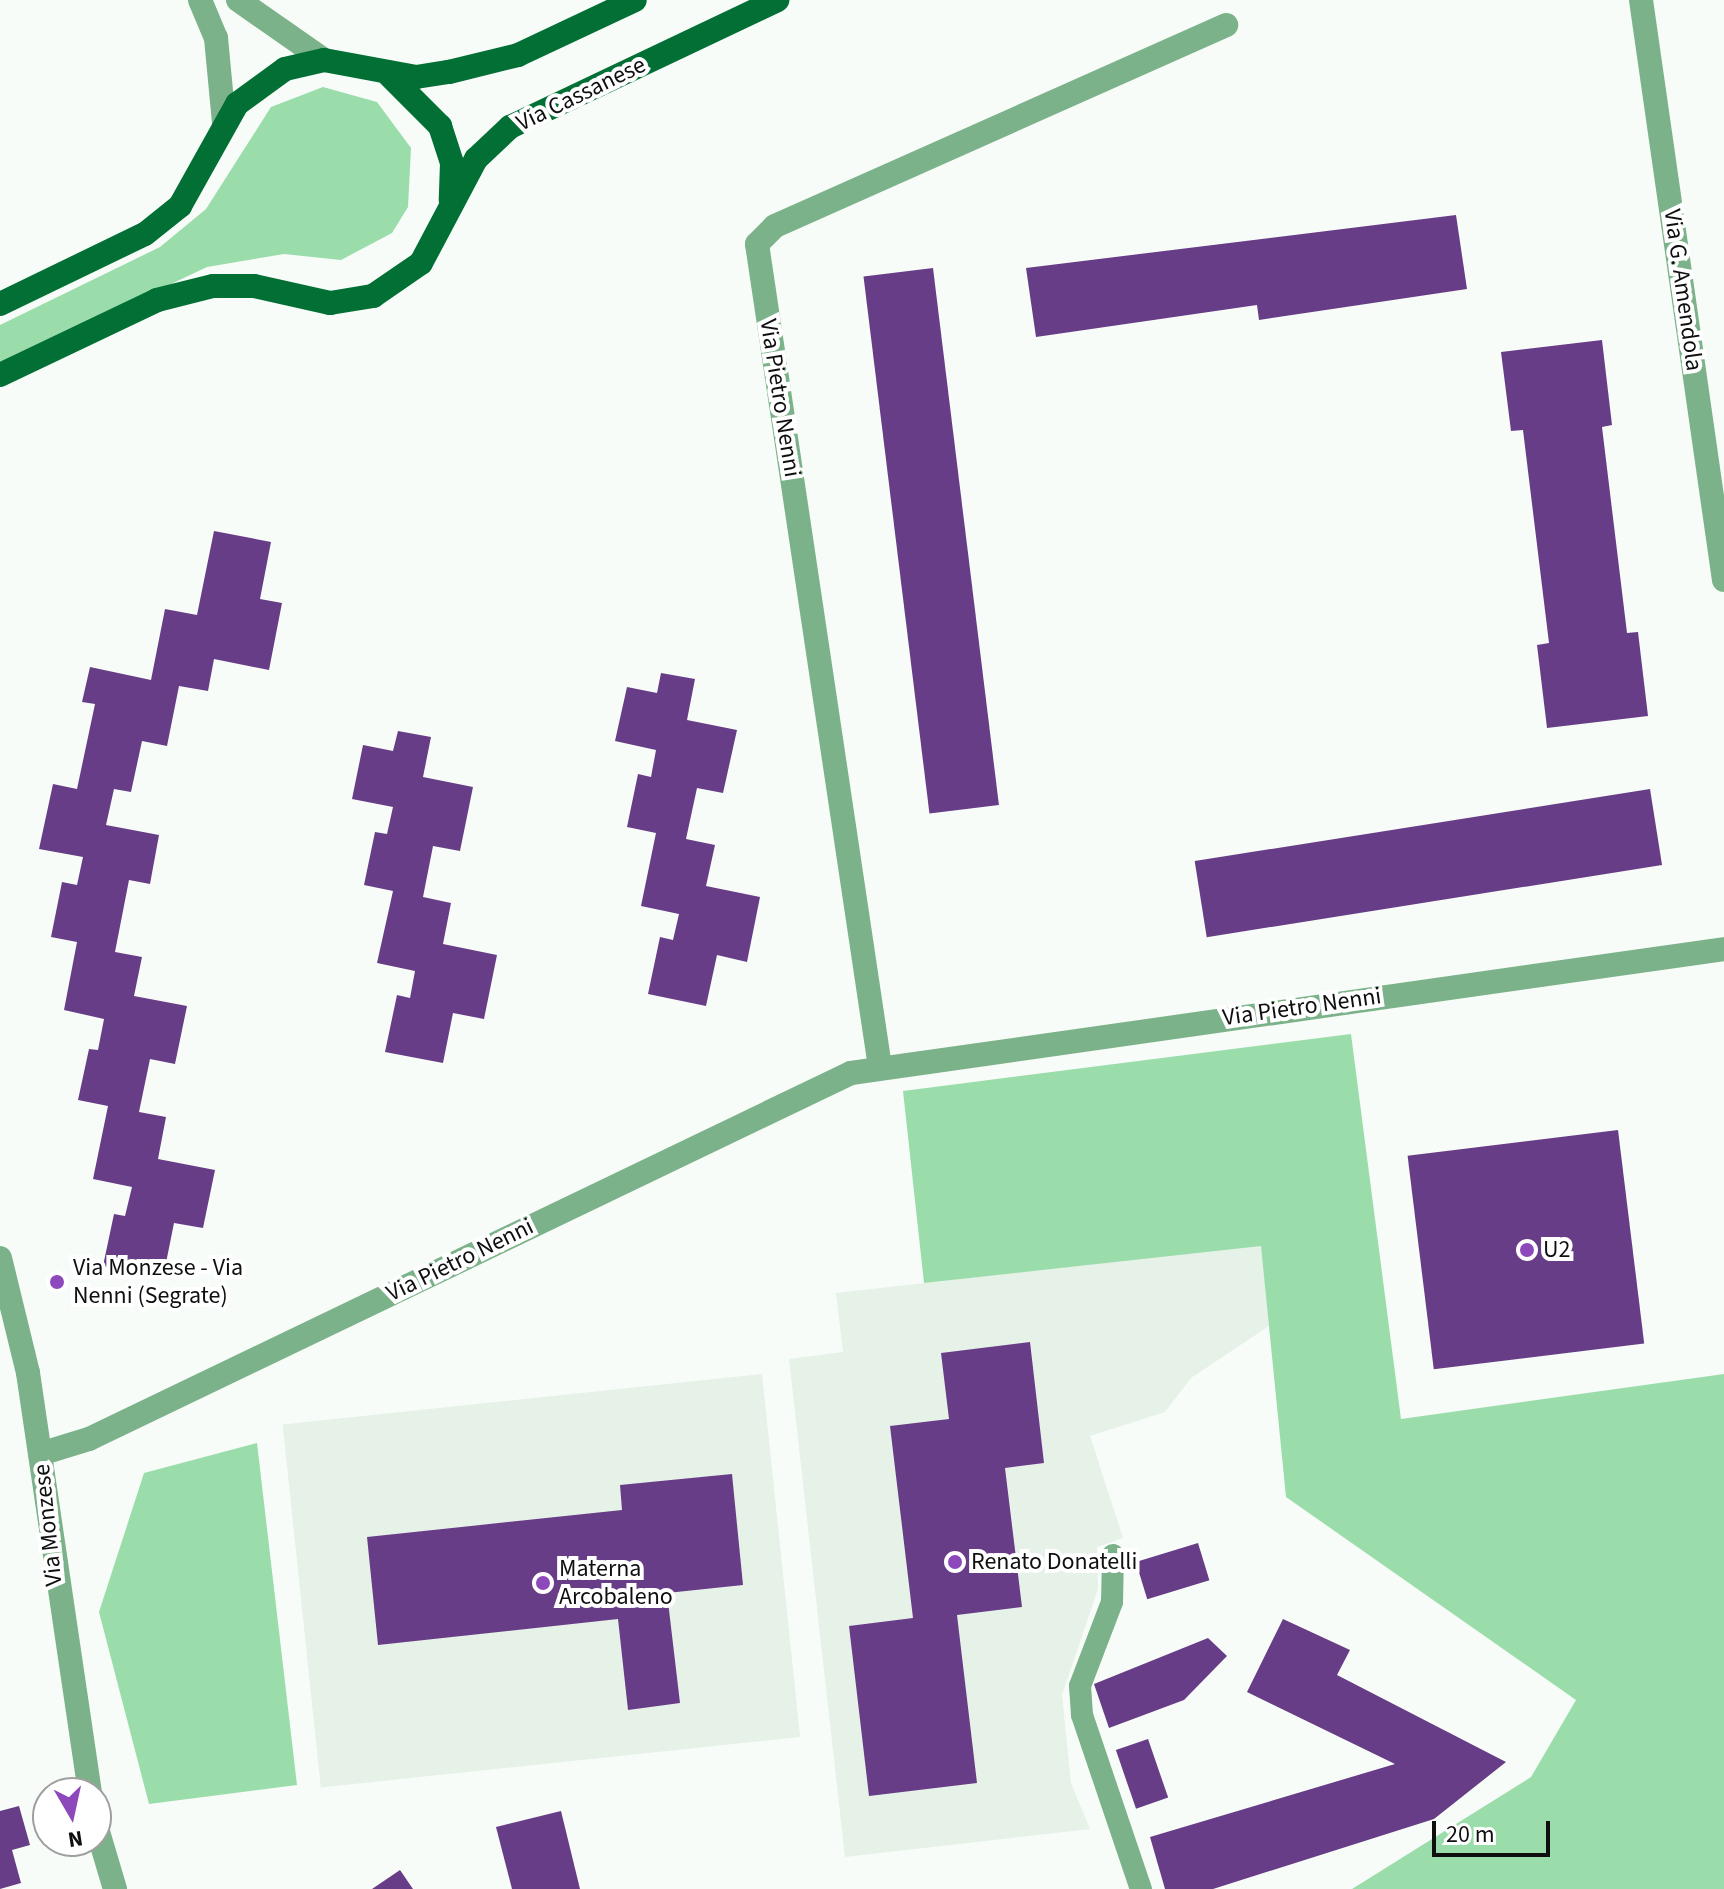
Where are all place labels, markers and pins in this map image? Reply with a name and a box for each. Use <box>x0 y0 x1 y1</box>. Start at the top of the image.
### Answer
place label: U2 <box>1543 1236 1570 1264</box>
marker: U2 <box>1518 1241 1536 1259</box>
place label: Via Monzese - Via Nenni (Segrate) <box>73 1254 243 1310</box>
marker: Via Monzese - Via Nenni (Segrate) <box>48 1273 66 1291</box>
place label: Renato Donatelli <box>971 1548 1137 1576</box>
marker: Renato Donatelli <box>946 1553 964 1571</box>
place label: Materna Arcobaleno <box>559 1555 673 1611</box>
marker: Materna Arcobaleno <box>534 1574 552 1592</box>

